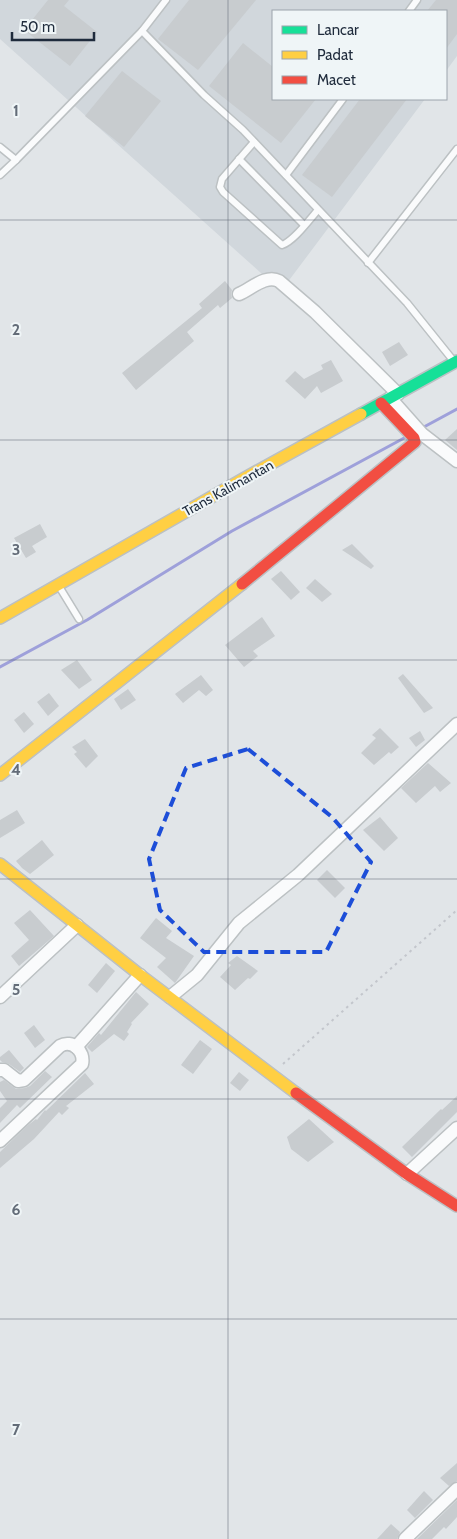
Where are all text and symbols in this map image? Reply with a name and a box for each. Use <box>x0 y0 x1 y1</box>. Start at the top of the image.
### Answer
scale bar <box>12 10 95 42</box>
legend <box>272 10 447 100</box>
text: 50 m <box>20 18 55 36</box>
text: Lancar <box>317 21 359 39</box>
text: Padat <box>317 46 353 64</box>
text: Macet <box>317 71 356 89</box>
text: 1 <box>13 101 19 120</box>
text: 2 <box>12 320 20 339</box>
street label: Trans Kalimantan <box>179 456 277 520</box>
text: 3 <box>12 540 20 559</box>
text: 4 <box>11 760 21 779</box>
text: 5 <box>12 980 20 999</box>
text: 6 <box>12 1200 21 1219</box>
text: 7 <box>12 1420 21 1439</box>

